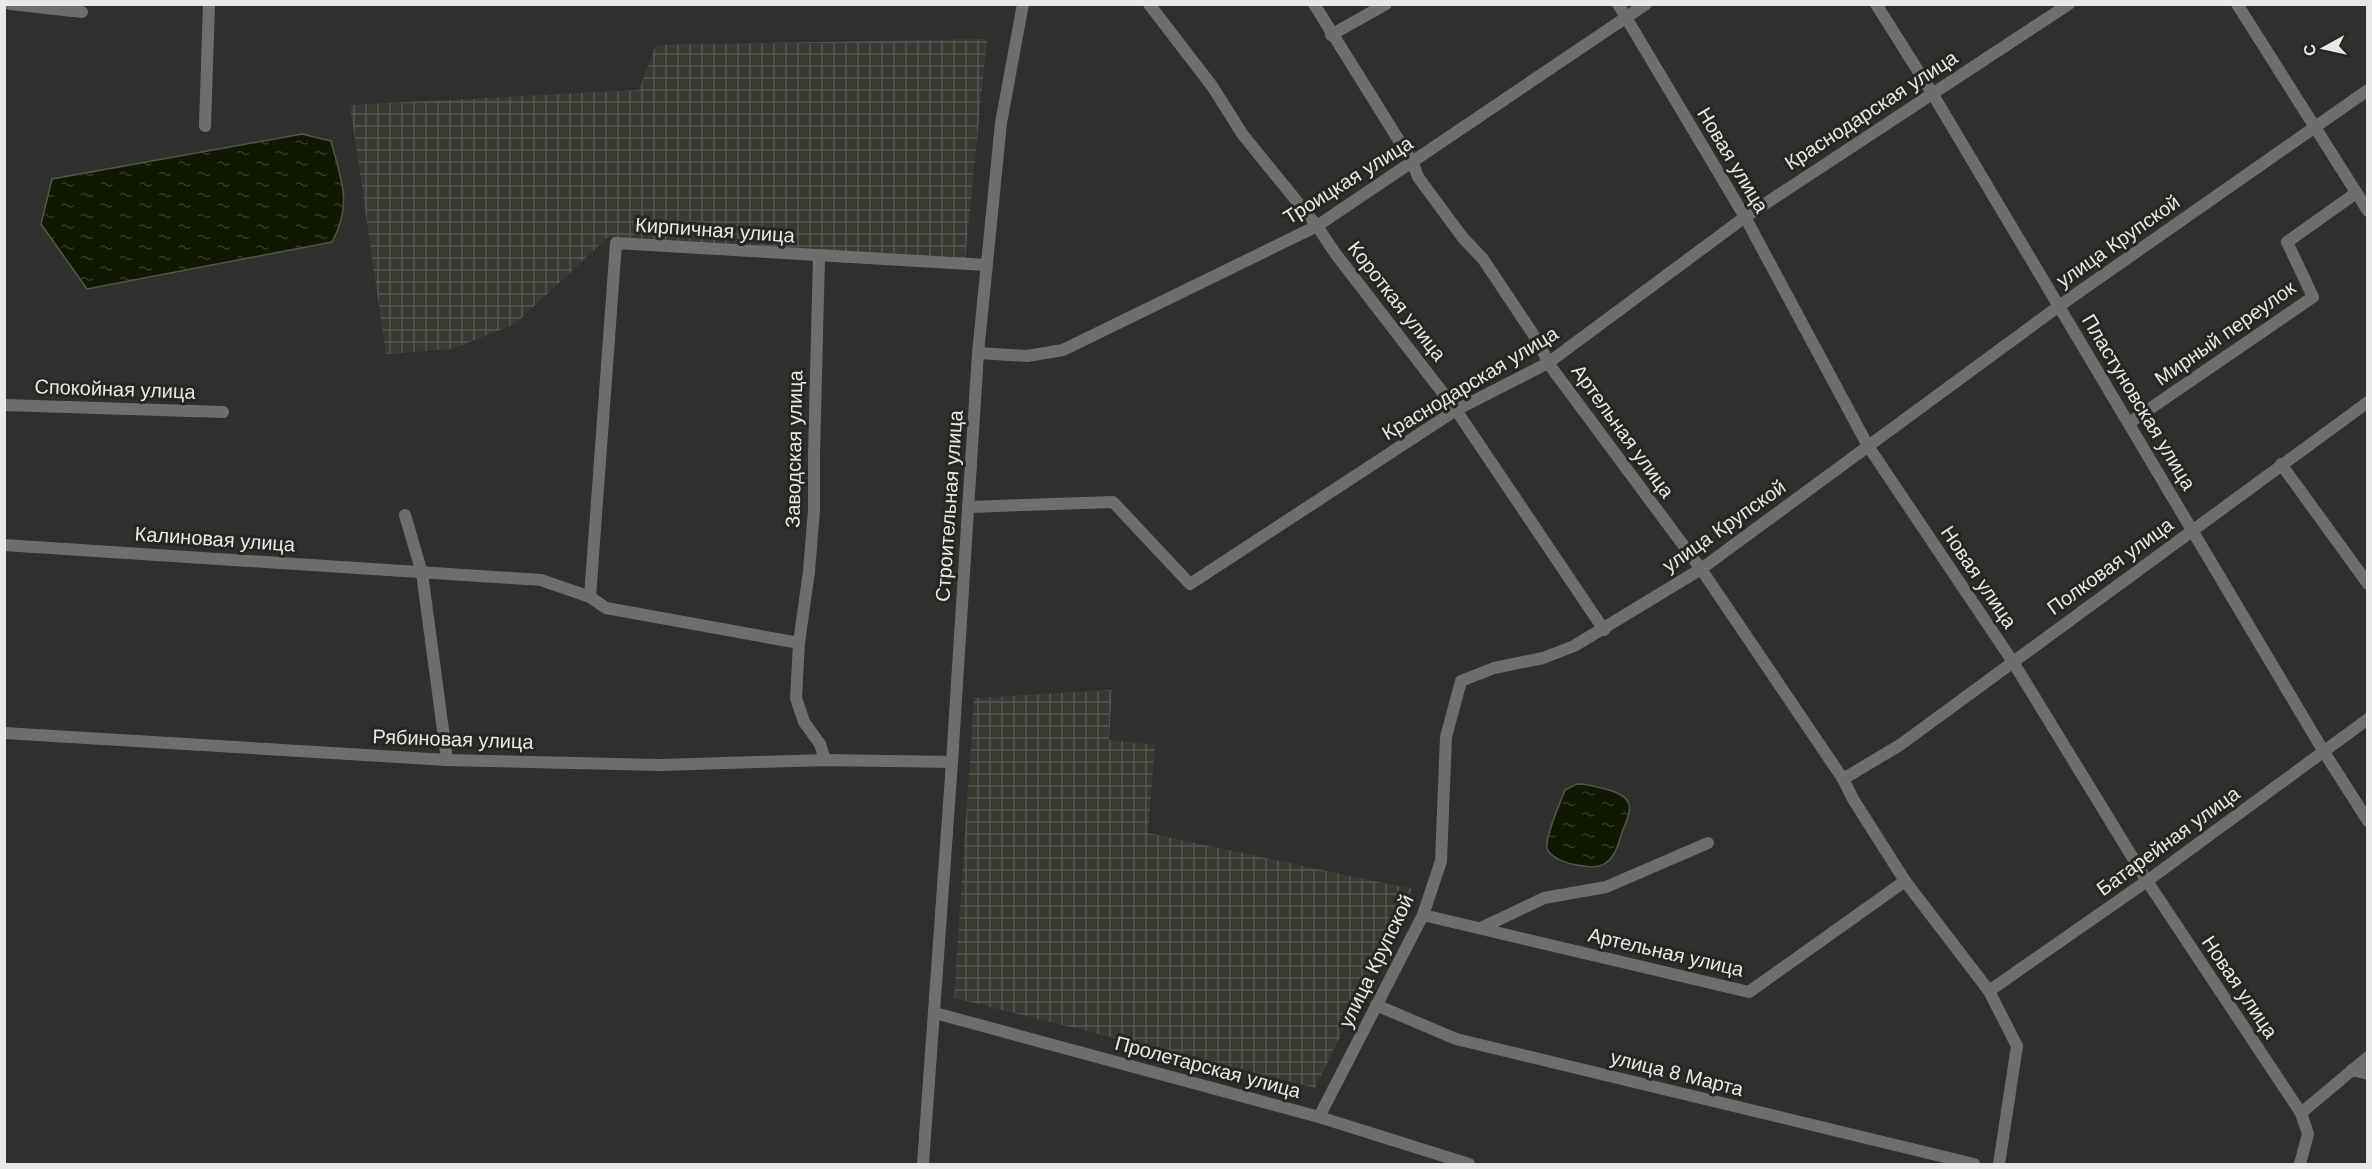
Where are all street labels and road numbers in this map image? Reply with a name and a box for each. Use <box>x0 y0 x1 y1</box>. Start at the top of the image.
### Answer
street label: Краснодарская улица <box>1781 46 1962 174</box>
street label: Новая улица <box>1693 104 1773 217</box>
street label: Троицкая улица <box>1280 131 1417 228</box>
street label: улица Крупской <box>2052 190 2184 292</box>
street label: Кирпичная улица <box>634 213 796 247</box>
street label: Короткая улица <box>1344 237 1451 366</box>
street label: Мирный переулок <box>2151 276 2300 390</box>
street label: Пластуновская улица <box>2078 310 2201 494</box>
street label: Краснодарская улица <box>1378 321 1563 444</box>
street label: Артельная улица <box>1567 360 1679 503</box>
street label: Заводская улица <box>782 369 806 528</box>
street label: Спокойная улица <box>34 375 197 403</box>
street label: Строительная улица <box>931 409 967 603</box>
street label: улица Крупской <box>1658 475 1790 577</box>
street label: Полковая улица <box>2043 513 2178 619</box>
street label: Калиновая улица <box>134 522 297 556</box>
street label: Новая улица <box>1937 522 2022 633</box>
street label: Рябиновая улица <box>372 725 535 753</box>
street label: Батарейная улица <box>2092 781 2244 900</box>
street label: улица Крупской <box>1334 891 1418 1031</box>
street label: Артельная улица <box>1586 923 1747 981</box>
street label: Новая улица <box>2198 932 2283 1043</box>
street label: Пролетарская улица <box>1113 1032 1304 1103</box>
street label: улица 8 Марта <box>1608 1046 1746 1100</box>

